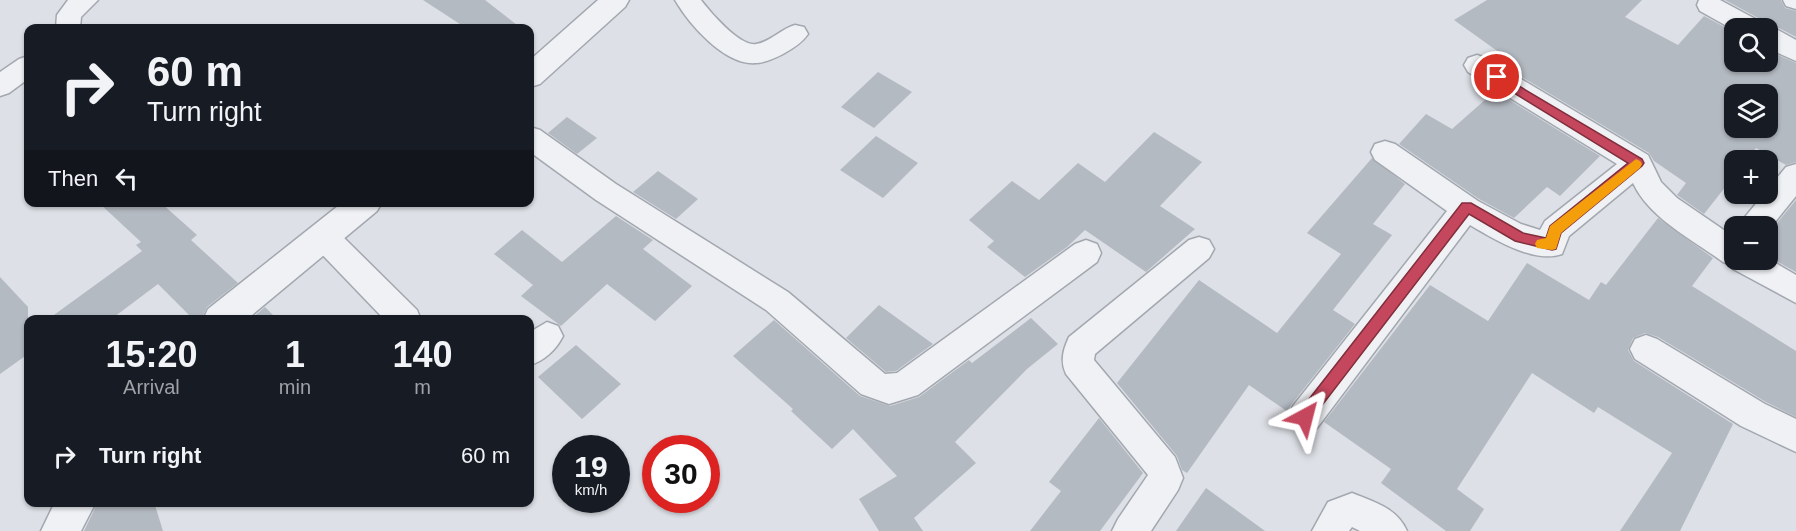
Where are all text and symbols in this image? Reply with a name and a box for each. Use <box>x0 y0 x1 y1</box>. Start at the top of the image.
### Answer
map controls <box>1724 18 1778 270</box>
button: search <box>1724 18 1778 72</box>
icon: right <box>48 48 126 126</box>
text: 60 m <box>147 48 243 95</box>
pin <box>1471 51 1522 102</box>
icon: arrive <box>1480 60 1513 93</box>
button: layers <box>1724 84 1778 138</box>
text: Turn right <box>147 97 262 127</box>
button: + <box>1724 150 1778 204</box>
icon: left <box>110 162 143 195</box>
text: Then <box>48 166 98 191</box>
button: − <box>1724 216 1778 270</box>
text: 15:20 <box>105 334 197 375</box>
text: 1 <box>285 334 305 375</box>
text: 140 <box>392 334 453 375</box>
text: Arrival <box>123 376 180 398</box>
text: min <box>279 376 311 398</box>
text: m <box>414 376 431 398</box>
position arrow <box>1273 385 1337 449</box>
speed limit sign: 30 <box>642 435 720 513</box>
icon: right <box>48 440 81 473</box>
text: Turn right <box>99 443 201 468</box>
text: 60 m <box>461 443 510 468</box>
text: 19 <box>574 450 608 483</box>
text: km/h <box>575 481 607 498</box>

